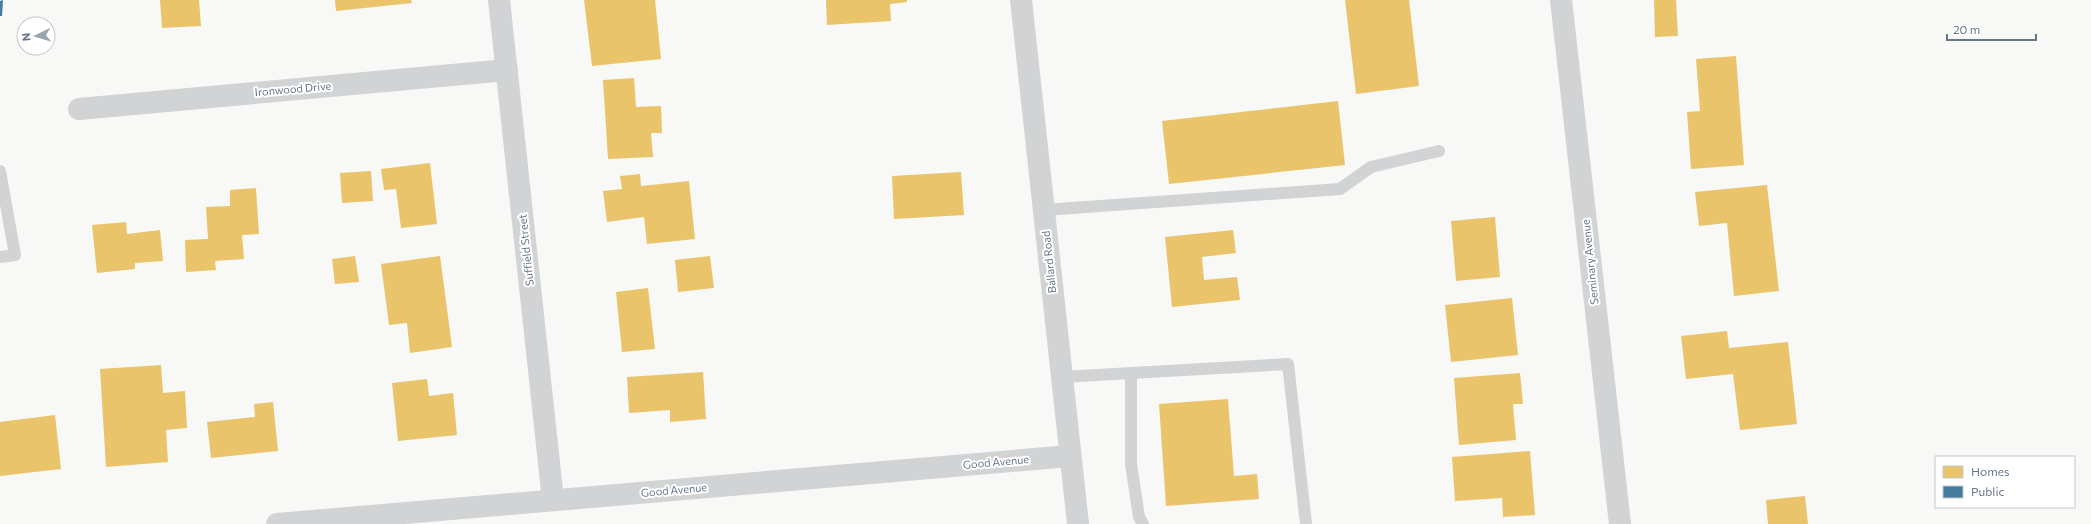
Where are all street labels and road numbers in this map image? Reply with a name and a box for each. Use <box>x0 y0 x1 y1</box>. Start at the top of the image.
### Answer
street label: Ironwood Drive <box>254 79 332 98</box>
street label: Suffield Street <box>515 213 536 287</box>
street label: Seminary Avenue <box>1579 219 1600 305</box>
street label: Ballard Road <box>1039 230 1058 294</box>
street label: Good Avenue <box>962 452 1030 471</box>
street label: Good Avenue <box>640 480 708 499</box>

